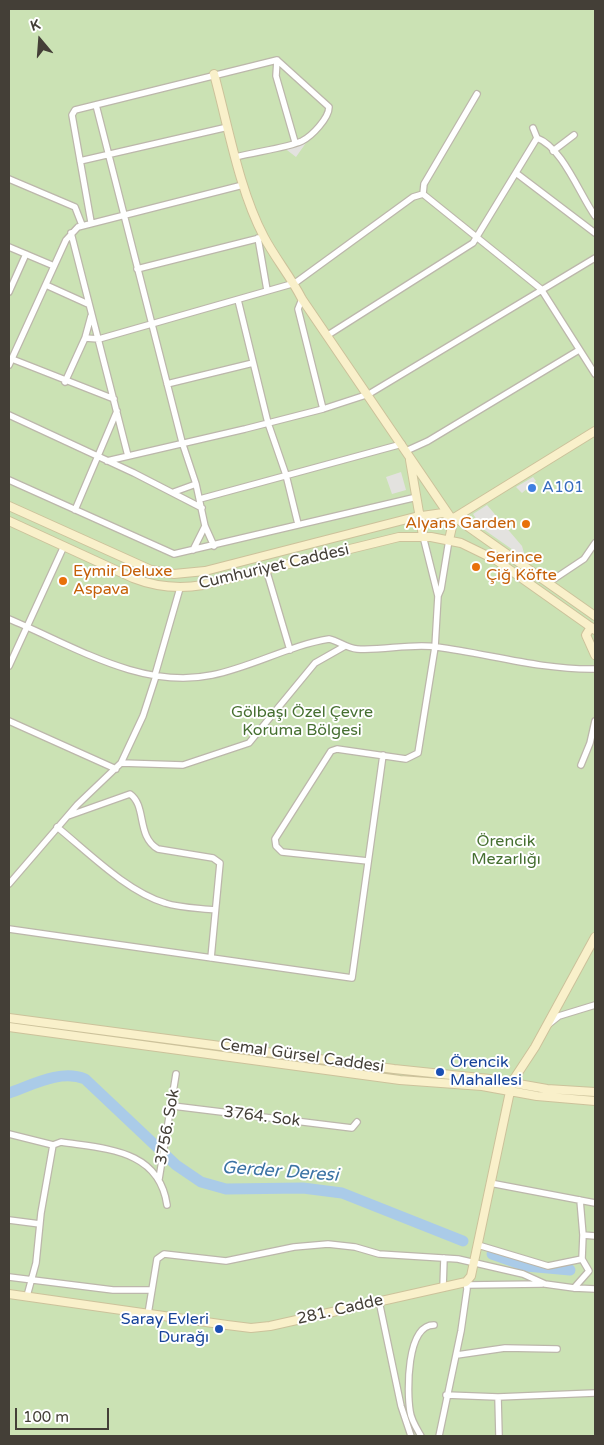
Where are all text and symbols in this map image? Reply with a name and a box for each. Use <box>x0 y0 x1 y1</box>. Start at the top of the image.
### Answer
north arrow <box>15 15 65 65</box>
text: K <box>28 16 42 35</box>
place label: A101 <box>542 478 584 498</box>
marker: A101 <box>526 482 538 494</box>
place label: Alyans Garden <box>405 514 516 534</box>
marker: Alyans Garden <box>520 518 532 530</box>
street label: Cumhuriyet Caddesi <box>197 540 351 594</box>
place label: Serince Çiğ Köfte <box>486 548 557 586</box>
marker: Serince Çiğ Köfte <box>470 561 482 573</box>
place label: Eymir Deluxe Aspava <box>73 562 172 600</box>
marker: Eymir Deluxe Aspava <box>57 575 69 587</box>
park label: Gölbaşı Özel Çevre Koruma Bölgesi <box>231 703 373 741</box>
park label: Örencik Mezarlığı <box>471 832 541 870</box>
street label: Cemal Gürsel Caddesi <box>219 1035 385 1077</box>
place label: Örencik Mahallesi <box>450 1053 522 1091</box>
marker: Örencik Mahallesi <box>434 1066 446 1078</box>
street label: 3756. Sok <box>152 1088 184 1166</box>
street label: 3764. Sok <box>223 1103 301 1131</box>
water label: Gerder Deresi <box>221 1157 339 1187</box>
street label: 281. Cadde <box>295 1291 385 1329</box>
place label: Saray Evleri Durağı <box>121 1310 209 1348</box>
marker: Saray Evleri Durağı <box>213 1323 225 1335</box>
scale bar <box>18 1398 111 1430</box>
text: 100 m <box>23 1408 69 1426</box>

